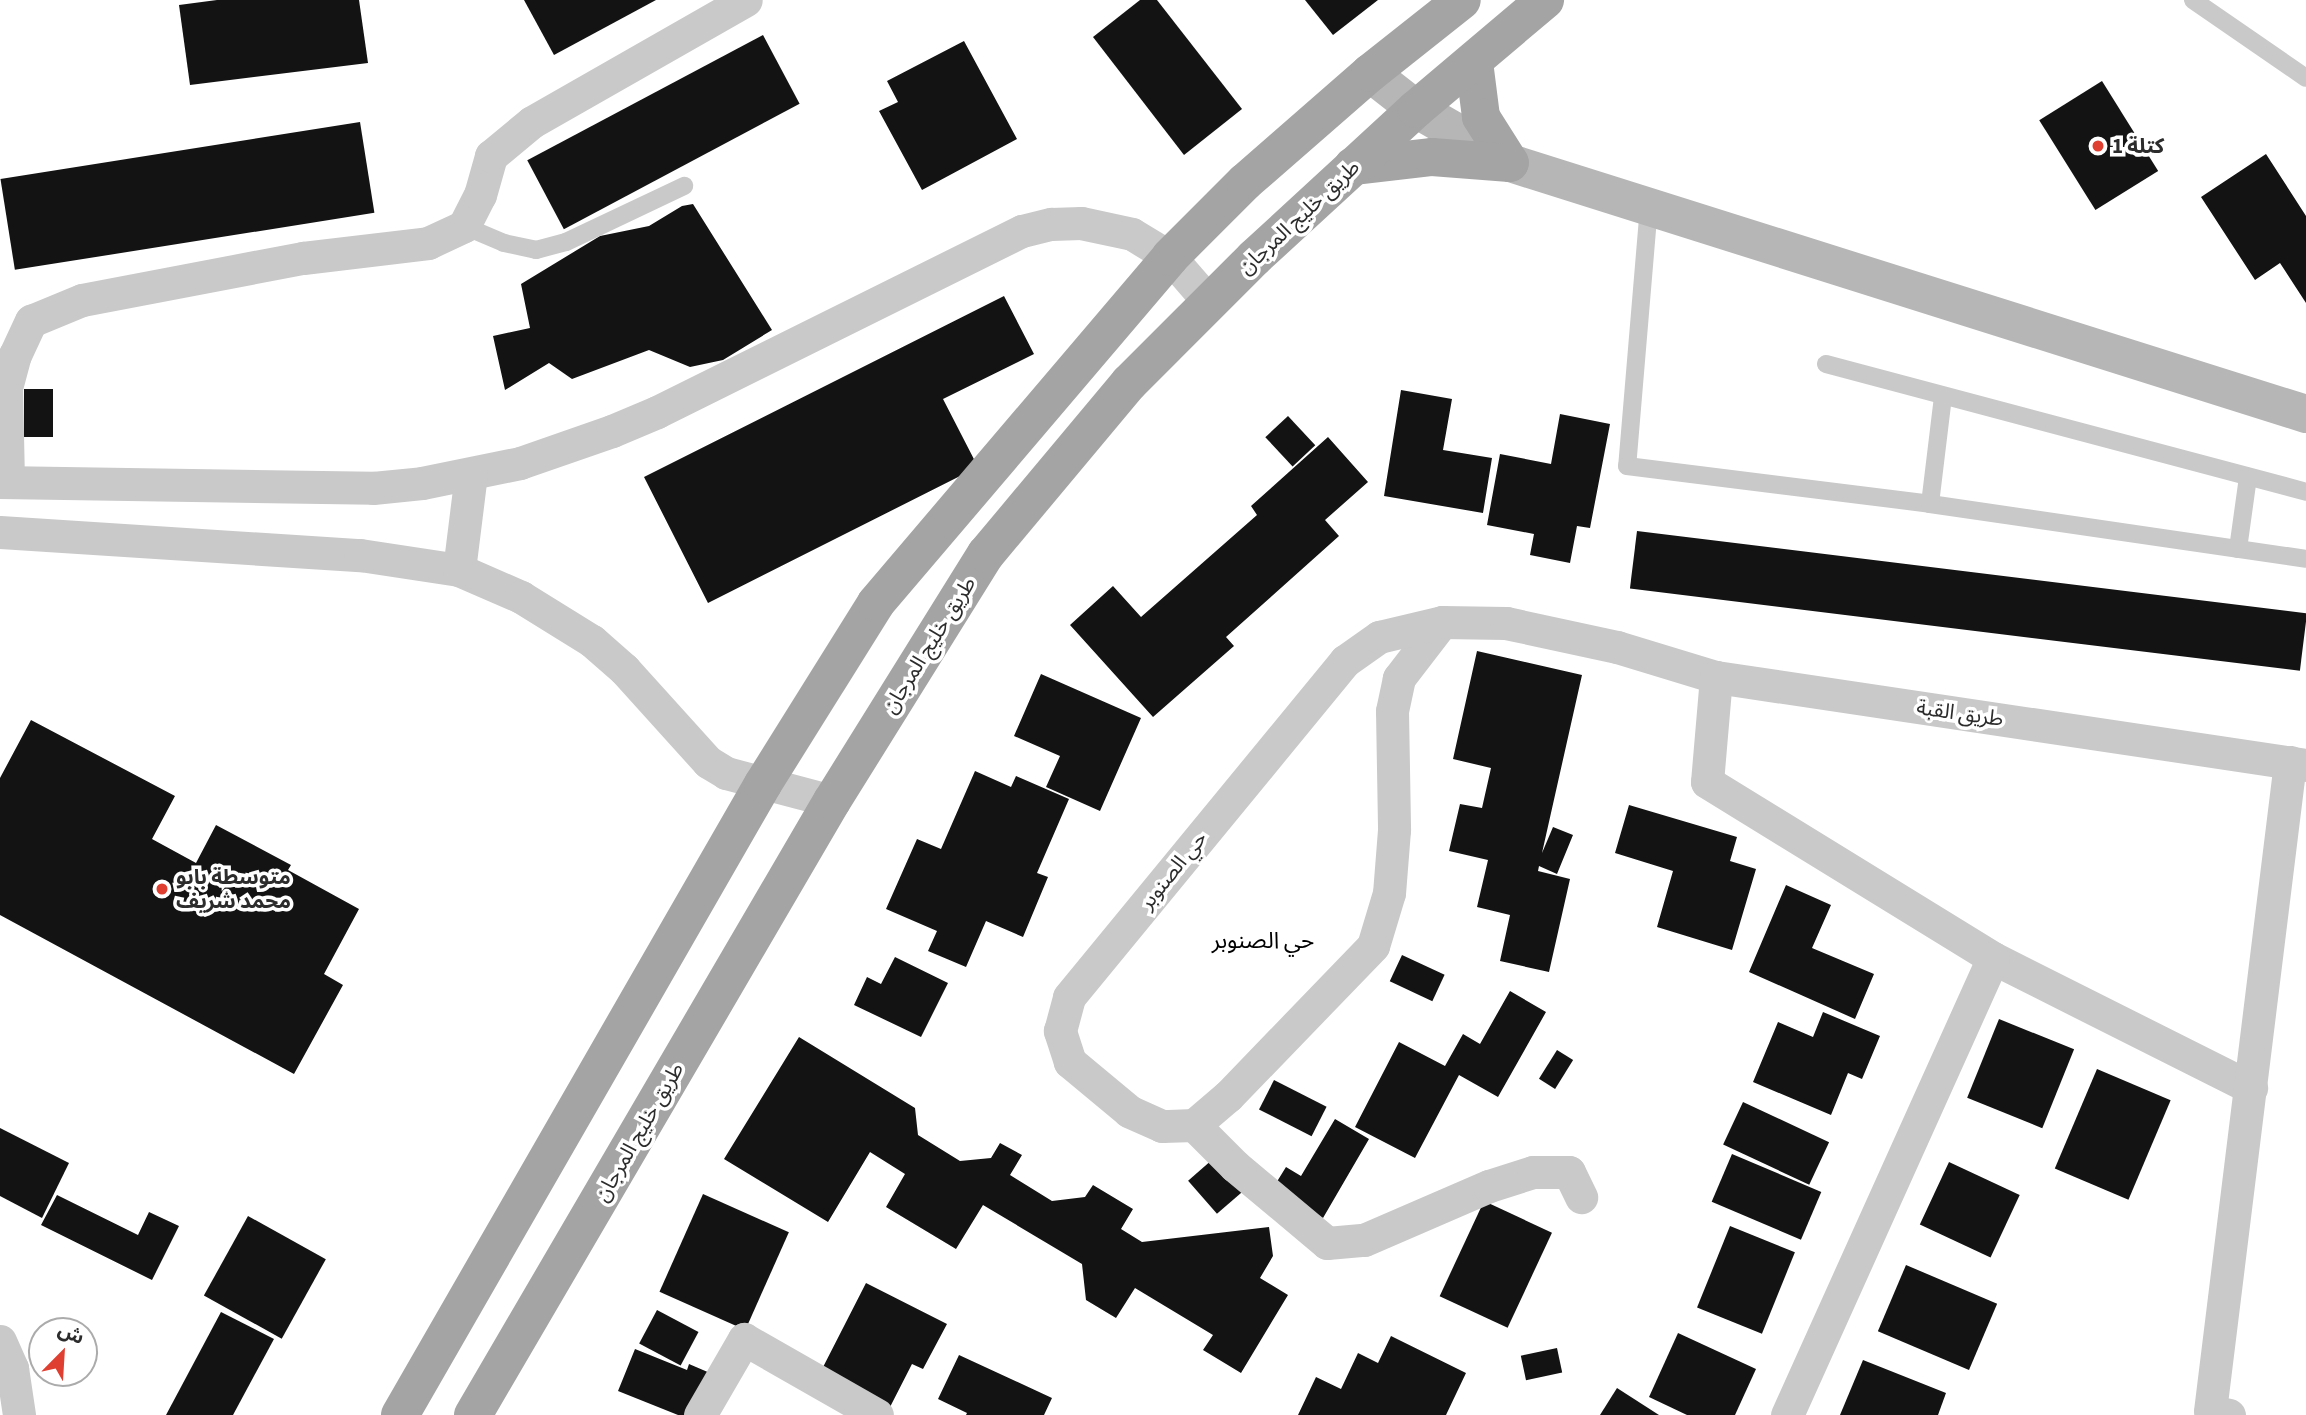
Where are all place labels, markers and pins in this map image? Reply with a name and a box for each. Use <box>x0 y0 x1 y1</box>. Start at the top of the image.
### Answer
place label: كتلة 1 <box>2112 133 2164 159</box>
marker: كتلة 1 <box>2090 138 2106 154</box>
place label: متوسطة بابو محمد شريف <box>176 864 291 914</box>
marker: متوسطة بابو محمد شريف <box>154 881 170 897</box>

